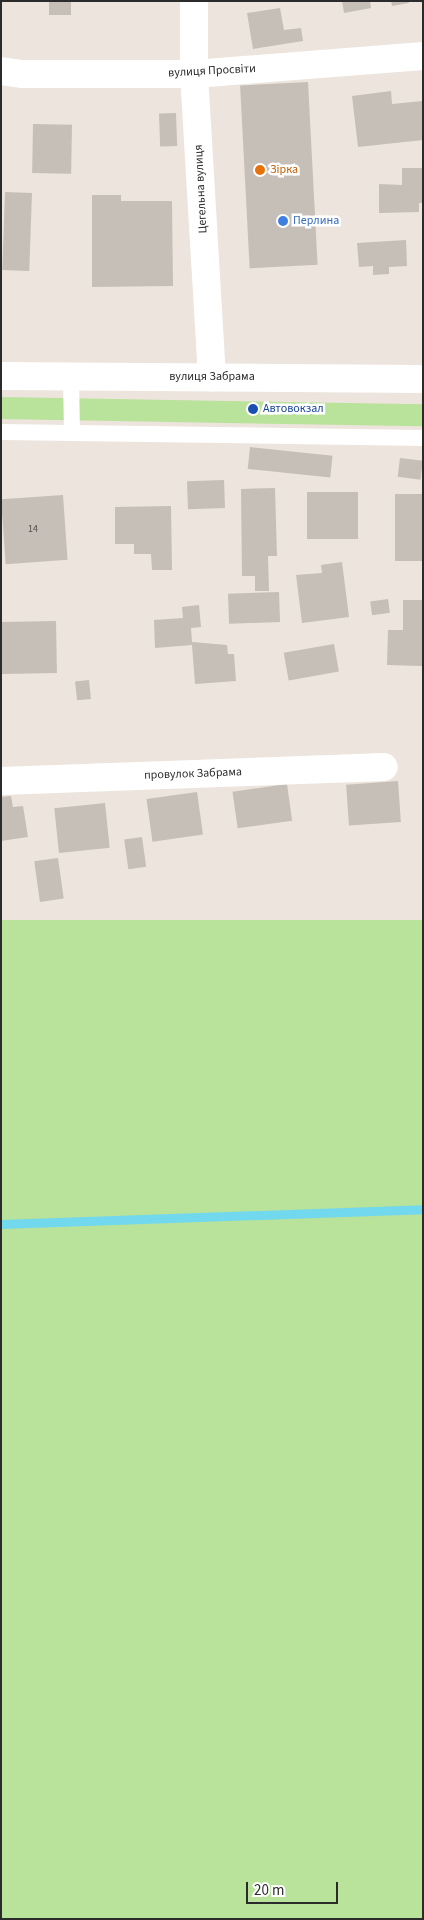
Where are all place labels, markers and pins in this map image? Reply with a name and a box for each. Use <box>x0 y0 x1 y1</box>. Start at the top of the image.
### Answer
place label: Зірка <box>270 163 298 177</box>
marker: Зірка <box>254 164 266 176</box>
place label: Перлина <box>293 214 339 228</box>
marker: Перлина <box>277 215 289 227</box>
place label: Автовокзал <box>263 402 324 416</box>
marker: Автовокзал <box>247 403 259 415</box>

